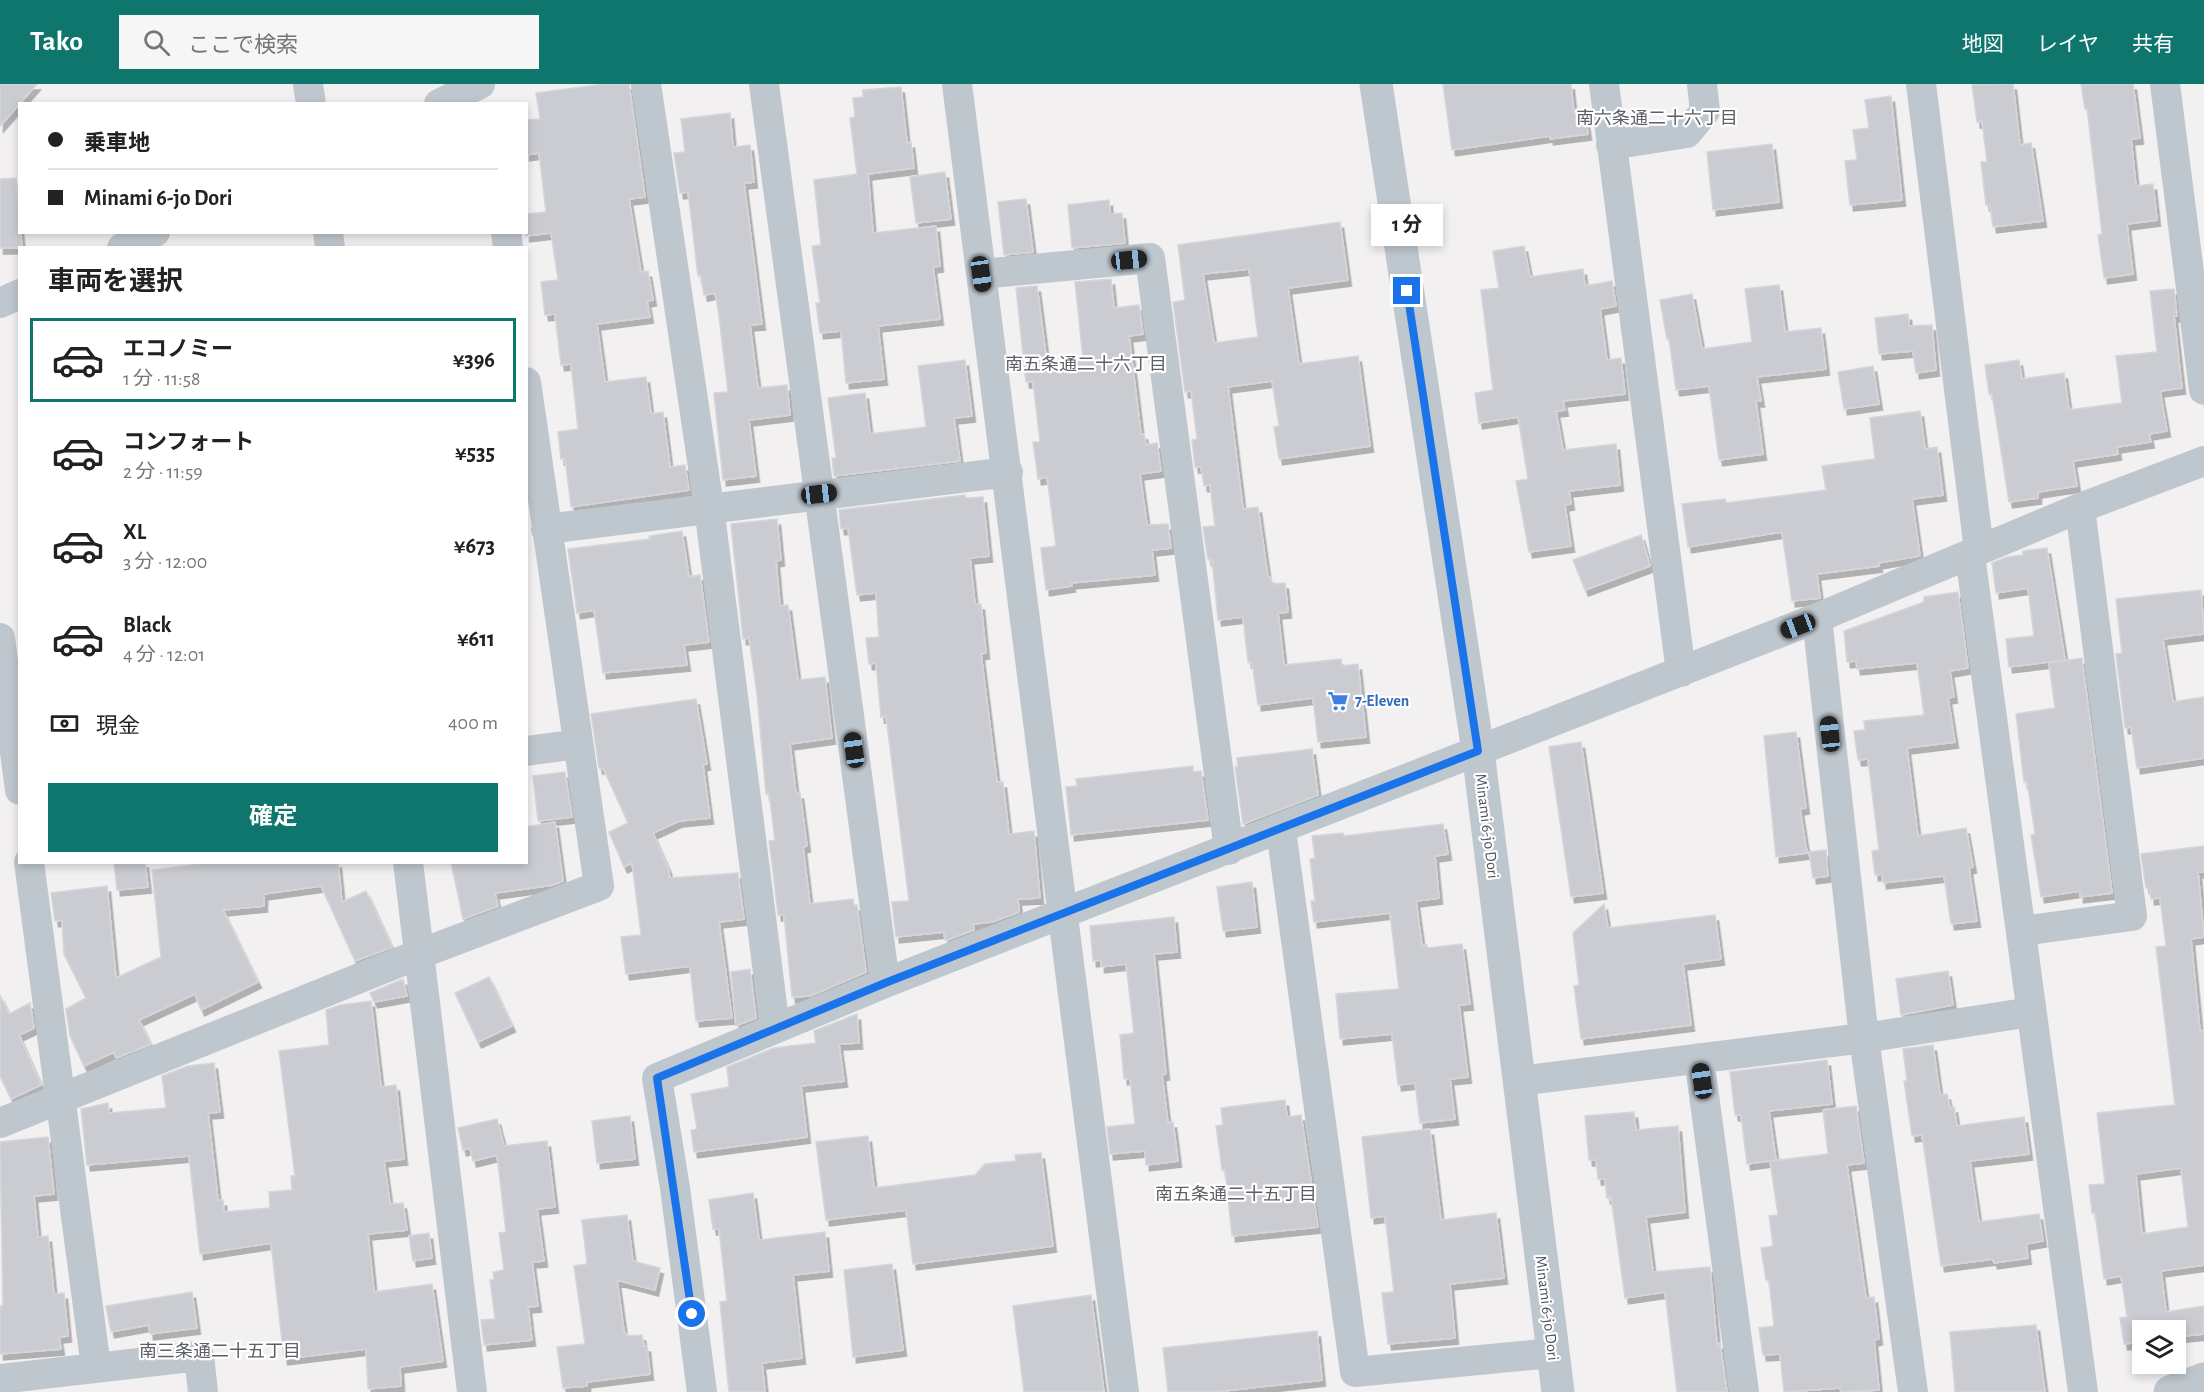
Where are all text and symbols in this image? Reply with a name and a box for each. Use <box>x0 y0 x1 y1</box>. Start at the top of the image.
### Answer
search box <box>119 15 539 69</box>
icon: search <box>140 26 173 59</box>
text: Tako <box>30 28 83 56</box>
text: ここで検索 <box>188 34 298 56</box>
text: 地図 <box>1962 34 2004 55</box>
text: レイヤ <box>2037 34 2099 55</box>
text: 共有 <box>2132 34 2174 55</box>
district label: 南六条通二十六丁目 <box>1576 109 1738 128</box>
text: 乗車地 <box>84 132 150 154</box>
text: Minami 6-jo Dori <box>84 187 232 209</box>
callout: 1 分 <box>1371 204 1443 246</box>
text: 1 分 <box>1392 215 1422 235</box>
car <box>1110 249 1148 271</box>
car <box>970 255 992 293</box>
text: 車両を選択 <box>48 268 183 295</box>
route end <box>1393 277 1420 304</box>
icon: car <box>51 333 105 387</box>
text: エコノミー <box>123 338 233 360</box>
text: ¥396 <box>453 349 495 371</box>
district label: 南五条通二十六丁目 <box>1005 355 1167 374</box>
text: 1 分 · 11:58 <box>123 369 201 389</box>
icon: car <box>51 426 105 480</box>
text: コンフォート <box>123 431 254 453</box>
text: ¥535 <box>455 442 495 464</box>
text: 2 分 · 11:59 <box>123 462 203 482</box>
car <box>800 483 838 505</box>
icon: car <box>51 519 105 573</box>
text: XL <box>123 521 146 543</box>
text: ¥673 <box>454 535 495 557</box>
text: 3 分 · 12:00 <box>123 552 207 572</box>
car <box>1778 611 1818 641</box>
icon: car <box>51 612 105 666</box>
text: Black <box>123 614 171 636</box>
text: ¥611 <box>457 628 495 650</box>
text: 4 分 · 12:01 <box>123 645 205 665</box>
supermarket icon: 7-Eleven <box>1326 689 1350 713</box>
place label: 7-Eleven <box>1355 693 1409 709</box>
icon: cash <box>48 707 81 740</box>
text: 400 m <box>448 713 498 733</box>
text: 現金 <box>96 715 140 737</box>
car <box>1819 715 1841 753</box>
car <box>843 731 865 769</box>
street label: Minami 6-jo Dori <box>1472 773 1501 879</box>
button: 確定 <box>48 783 498 852</box>
car <box>1691 1062 1713 1100</box>
district label: 南五条通二十五丁目 <box>1155 1185 1317 1204</box>
street label: Minami 6-jo Dori <box>1532 1255 1561 1361</box>
route start <box>678 1300 705 1327</box>
map controls <box>2132 1320 2186 1374</box>
button: layers <box>2132 1320 2186 1374</box>
district label: 南三条通二十五丁目 <box>139 1342 301 1361</box>

